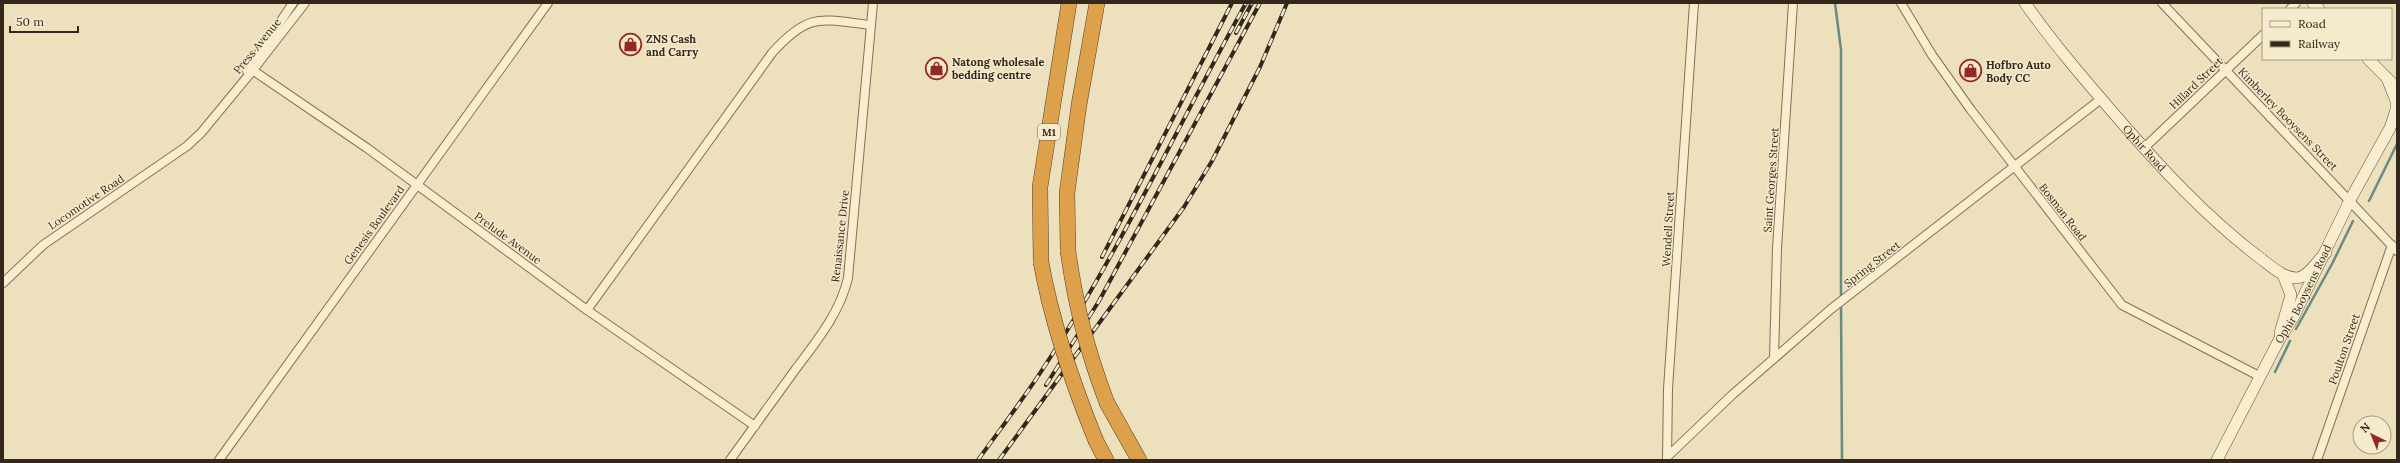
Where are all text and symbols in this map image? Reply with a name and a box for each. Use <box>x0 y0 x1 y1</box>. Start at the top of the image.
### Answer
scale bar <box>10 8 78 34</box>
legend <box>2262 8 2392 60</box>
text: 50 m <box>16 14 44 29</box>
street label: Press Avenue <box>230 15 284 77</box>
text: Road <box>2298 16 2326 31</box>
shop icon: ZNS Cash and Carry <box>618 32 644 58</box>
place label: ZNS Cash and Carry <box>646 32 699 59</box>
text: Railway <box>2298 36 2341 51</box>
street label: Hillard Street <box>2166 54 2226 112</box>
shop icon: Natong wholesale bedding centre <box>923 55 949 81</box>
place label: Natong wholesale bedding centre <box>951 55 1044 82</box>
shop icon: Hofbro Auto Body CC <box>1957 58 1983 84</box>
place label: Hofbro Auto Body CC <box>1986 58 2051 85</box>
street label: Kimberley Booysens Street <box>2235 65 2341 174</box>
street label: Ophir Road <box>2120 122 2169 175</box>
road number: M1 <box>1038 124 1060 140</box>
street label: Saint Georges Street <box>1760 126 1782 233</box>
street label: Locomotive Road <box>45 171 127 233</box>
street label: Bosman Road <box>2036 181 2090 244</box>
street label: Genesis Boulevard <box>341 182 408 267</box>
street label: Renaissance Drive <box>828 189 852 283</box>
street label: Wendell Street <box>1659 190 1677 267</box>
street label: Prelude Avenue <box>472 209 544 267</box>
street label: Spring Street <box>1841 237 1903 290</box>
street label: Ophir Booysens Road <box>2272 242 2335 346</box>
street label: Poulton Street <box>2325 311 2363 386</box>
north arrow <box>2352 415 2392 455</box>
text: N <box>2357 419 2373 436</box>

